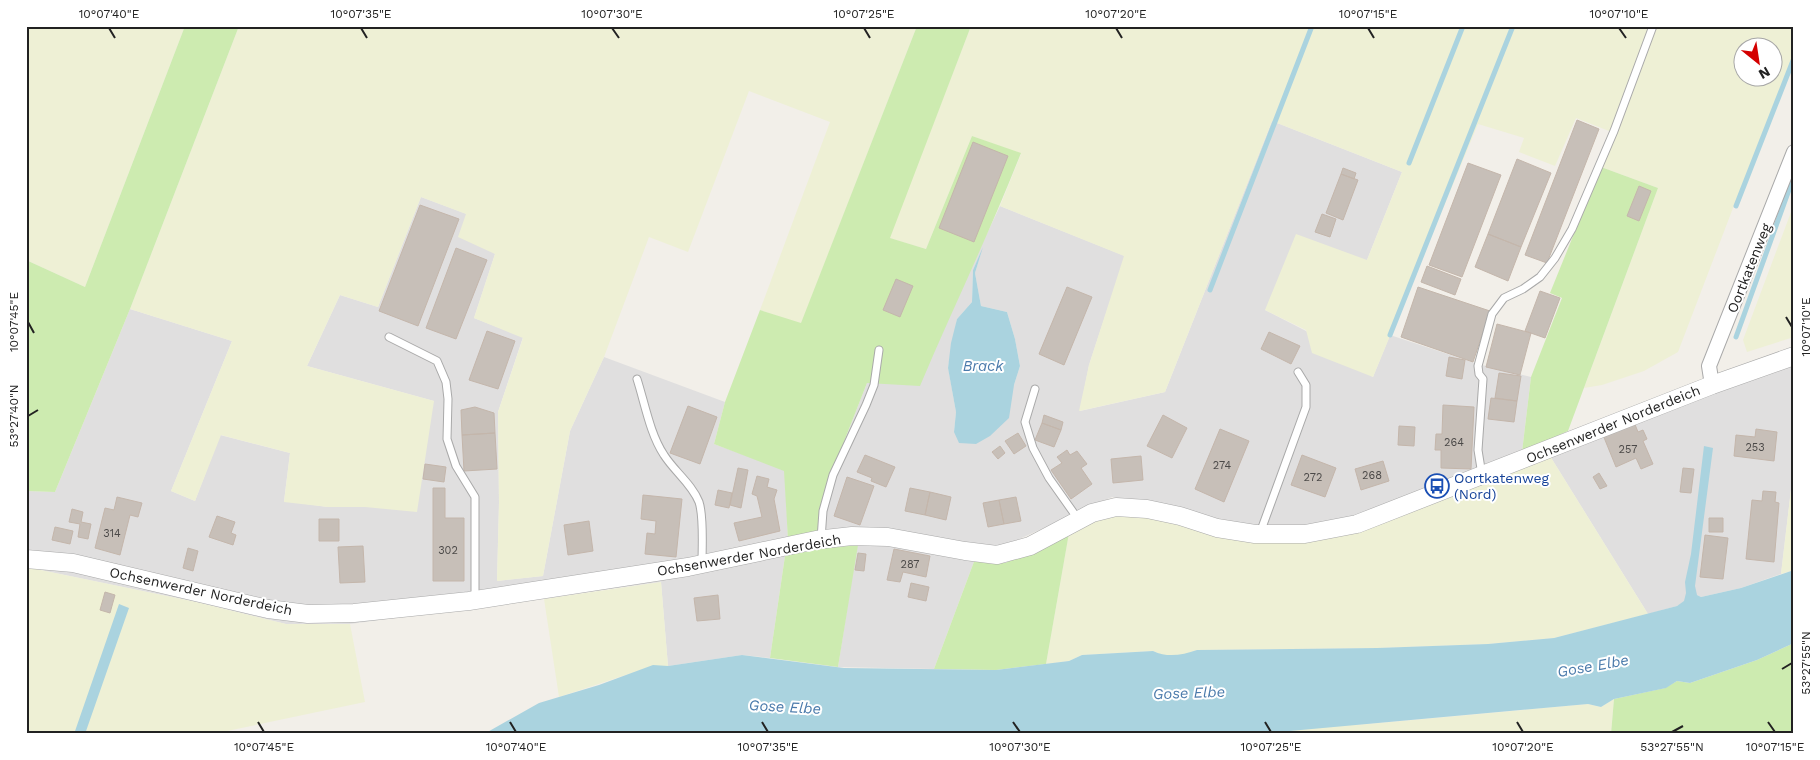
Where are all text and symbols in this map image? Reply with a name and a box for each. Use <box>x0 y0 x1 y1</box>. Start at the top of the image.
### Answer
text: 10°07'40"E <box>79 7 140 21</box>
text: 10°07'35"E <box>331 7 392 21</box>
text: 10°07'30"E <box>581 7 643 21</box>
text: 10°07'25"E <box>834 7 895 21</box>
text: 10°07'20"E <box>1085 7 1147 21</box>
text: 10°07'15"E <box>1339 7 1398 21</box>
text: 10°07'10"E <box>1589 7 1649 21</box>
north arrow <box>1732 38 1782 88</box>
text: N <box>1756 64 1773 83</box>
street label: Oortkatenweg <box>1724 220 1774 315</box>
text: 10°07'45"E <box>7 292 21 352</box>
text: 10°07'10"E <box>1799 297 1813 357</box>
water label: Brack <box>963 357 1004 375</box>
street label: Ochsenwerder Norderdeich <box>1524 382 1702 466</box>
text: 53°27'40"N <box>7 384 21 448</box>
house number: 264 <box>1444 436 1464 449</box>
house number: 253 <box>1745 441 1765 454</box>
house number: 257 <box>1619 443 1638 456</box>
house number: 274 <box>1213 459 1231 472</box>
house number: 268 <box>1362 469 1382 482</box>
place label: Oortkatenweg (Nord) <box>1454 470 1550 502</box>
house number: 272 <box>1304 471 1322 484</box>
bus stop icon: Oortkatenweg (Nord) <box>1424 473 1450 499</box>
house number: 314 <box>103 527 121 540</box>
street label: Ochsenwerder Norderdeich <box>656 531 842 579</box>
house number: 302 <box>438 544 458 557</box>
house number: 287 <box>901 558 919 571</box>
street label: Ochsenwerder Norderdeich <box>108 564 294 618</box>
text: 53°27'55"N <box>1799 631 1813 695</box>
water label: Gose Elbe <box>1556 651 1630 681</box>
water label: Gose Elbe <box>1152 683 1226 703</box>
water label: Gose Elbe <box>748 696 822 718</box>
text: 10°07'45"E <box>234 740 294 754</box>
text: 10°07'40"E <box>486 740 547 754</box>
text: 10°07'35"E <box>738 740 799 754</box>
text: 10°07'30"E <box>989 740 1051 754</box>
text: 10°07'25"E <box>1241 740 1302 754</box>
text: 10°07'20"E <box>1492 740 1554 754</box>
text: 53°27'55"N <box>1640 740 1704 754</box>
text: 10°07'15"E <box>1746 740 1805 754</box>

